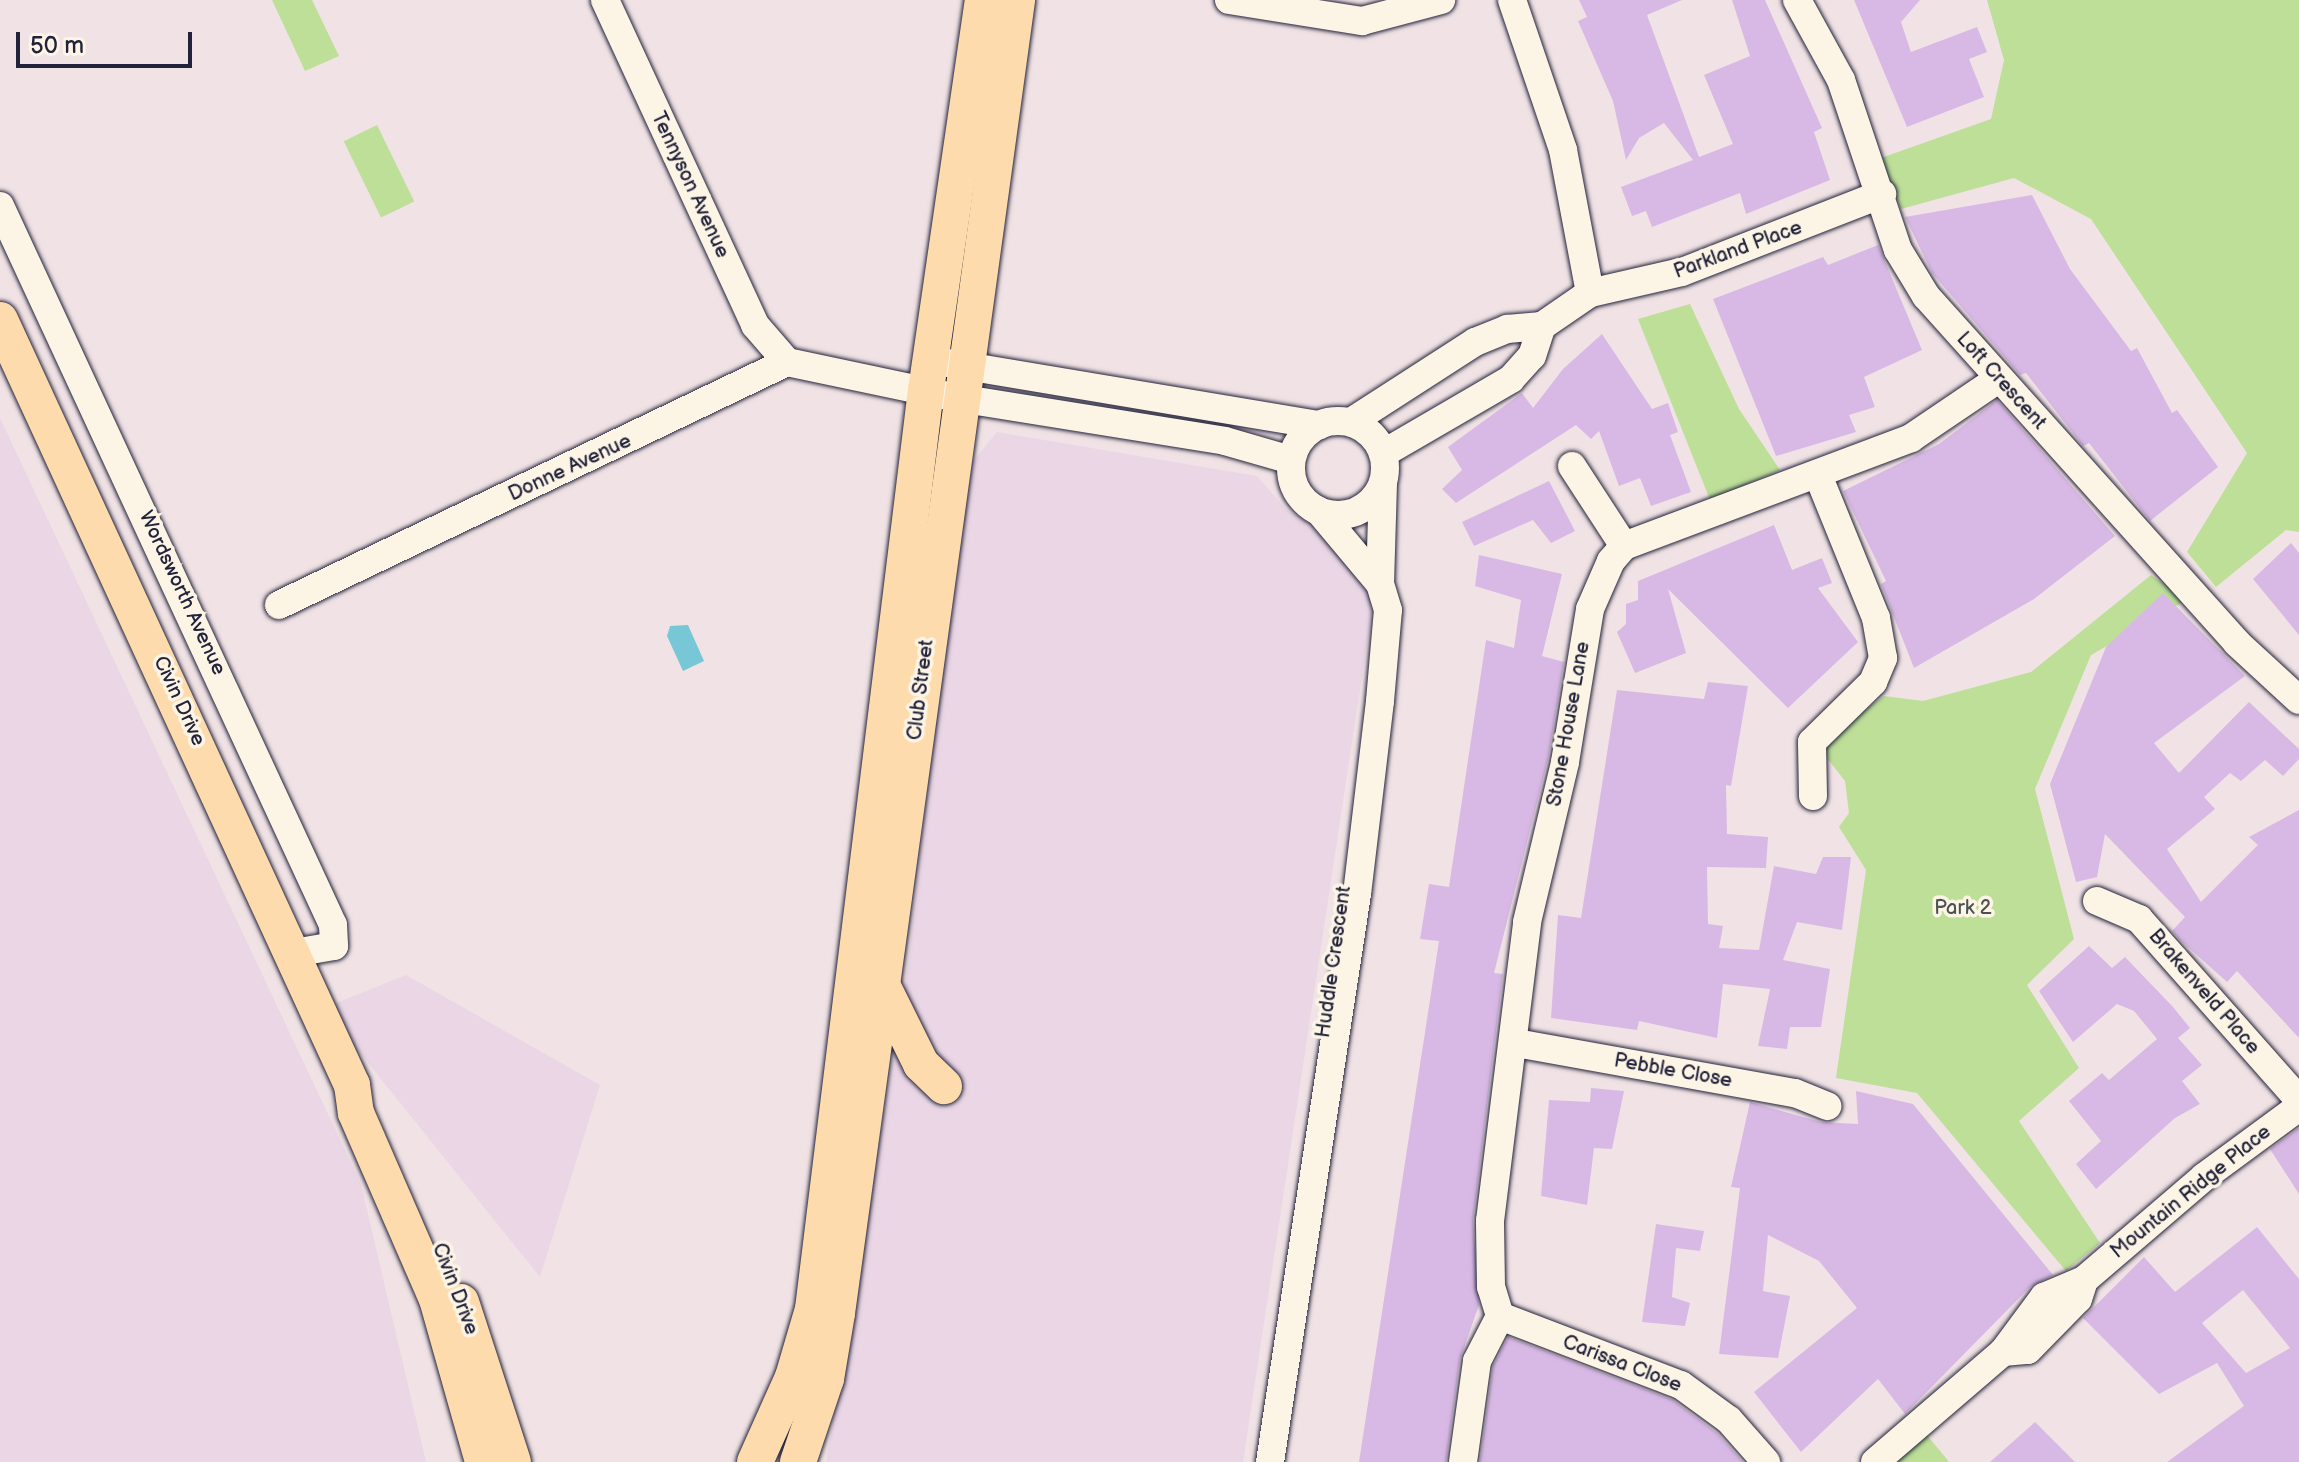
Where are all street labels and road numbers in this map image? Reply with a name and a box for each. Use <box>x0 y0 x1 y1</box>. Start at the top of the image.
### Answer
street label: Tennyson Avenue <box>646 108 734 262</box>
street label: Parkland Place <box>1671 216 1805 284</box>
street label: Loft Crescent <box>1951 327 2051 435</box>
street label: Donne Avenue <box>505 429 635 507</box>
street label: Wordsworth Avenue <box>133 507 231 679</box>
street label: Club Street <box>903 638 939 742</box>
street label: Stone House Lane <box>1543 640 1595 808</box>
street label: Civin Drive <box>148 652 210 750</box>
street label: Huddle Crescent <box>1311 885 1357 1039</box>
street label: Brakenveld Place <box>2143 925 2265 1059</box>
street label: Pebble Close <box>1612 1049 1734 1093</box>
street label: Mountain Ridge Place <box>2106 1120 2276 1264</box>
street label: Civin Drive <box>427 1240 483 1338</box>
street label: Carissa Close <box>1559 1330 1685 1398</box>

